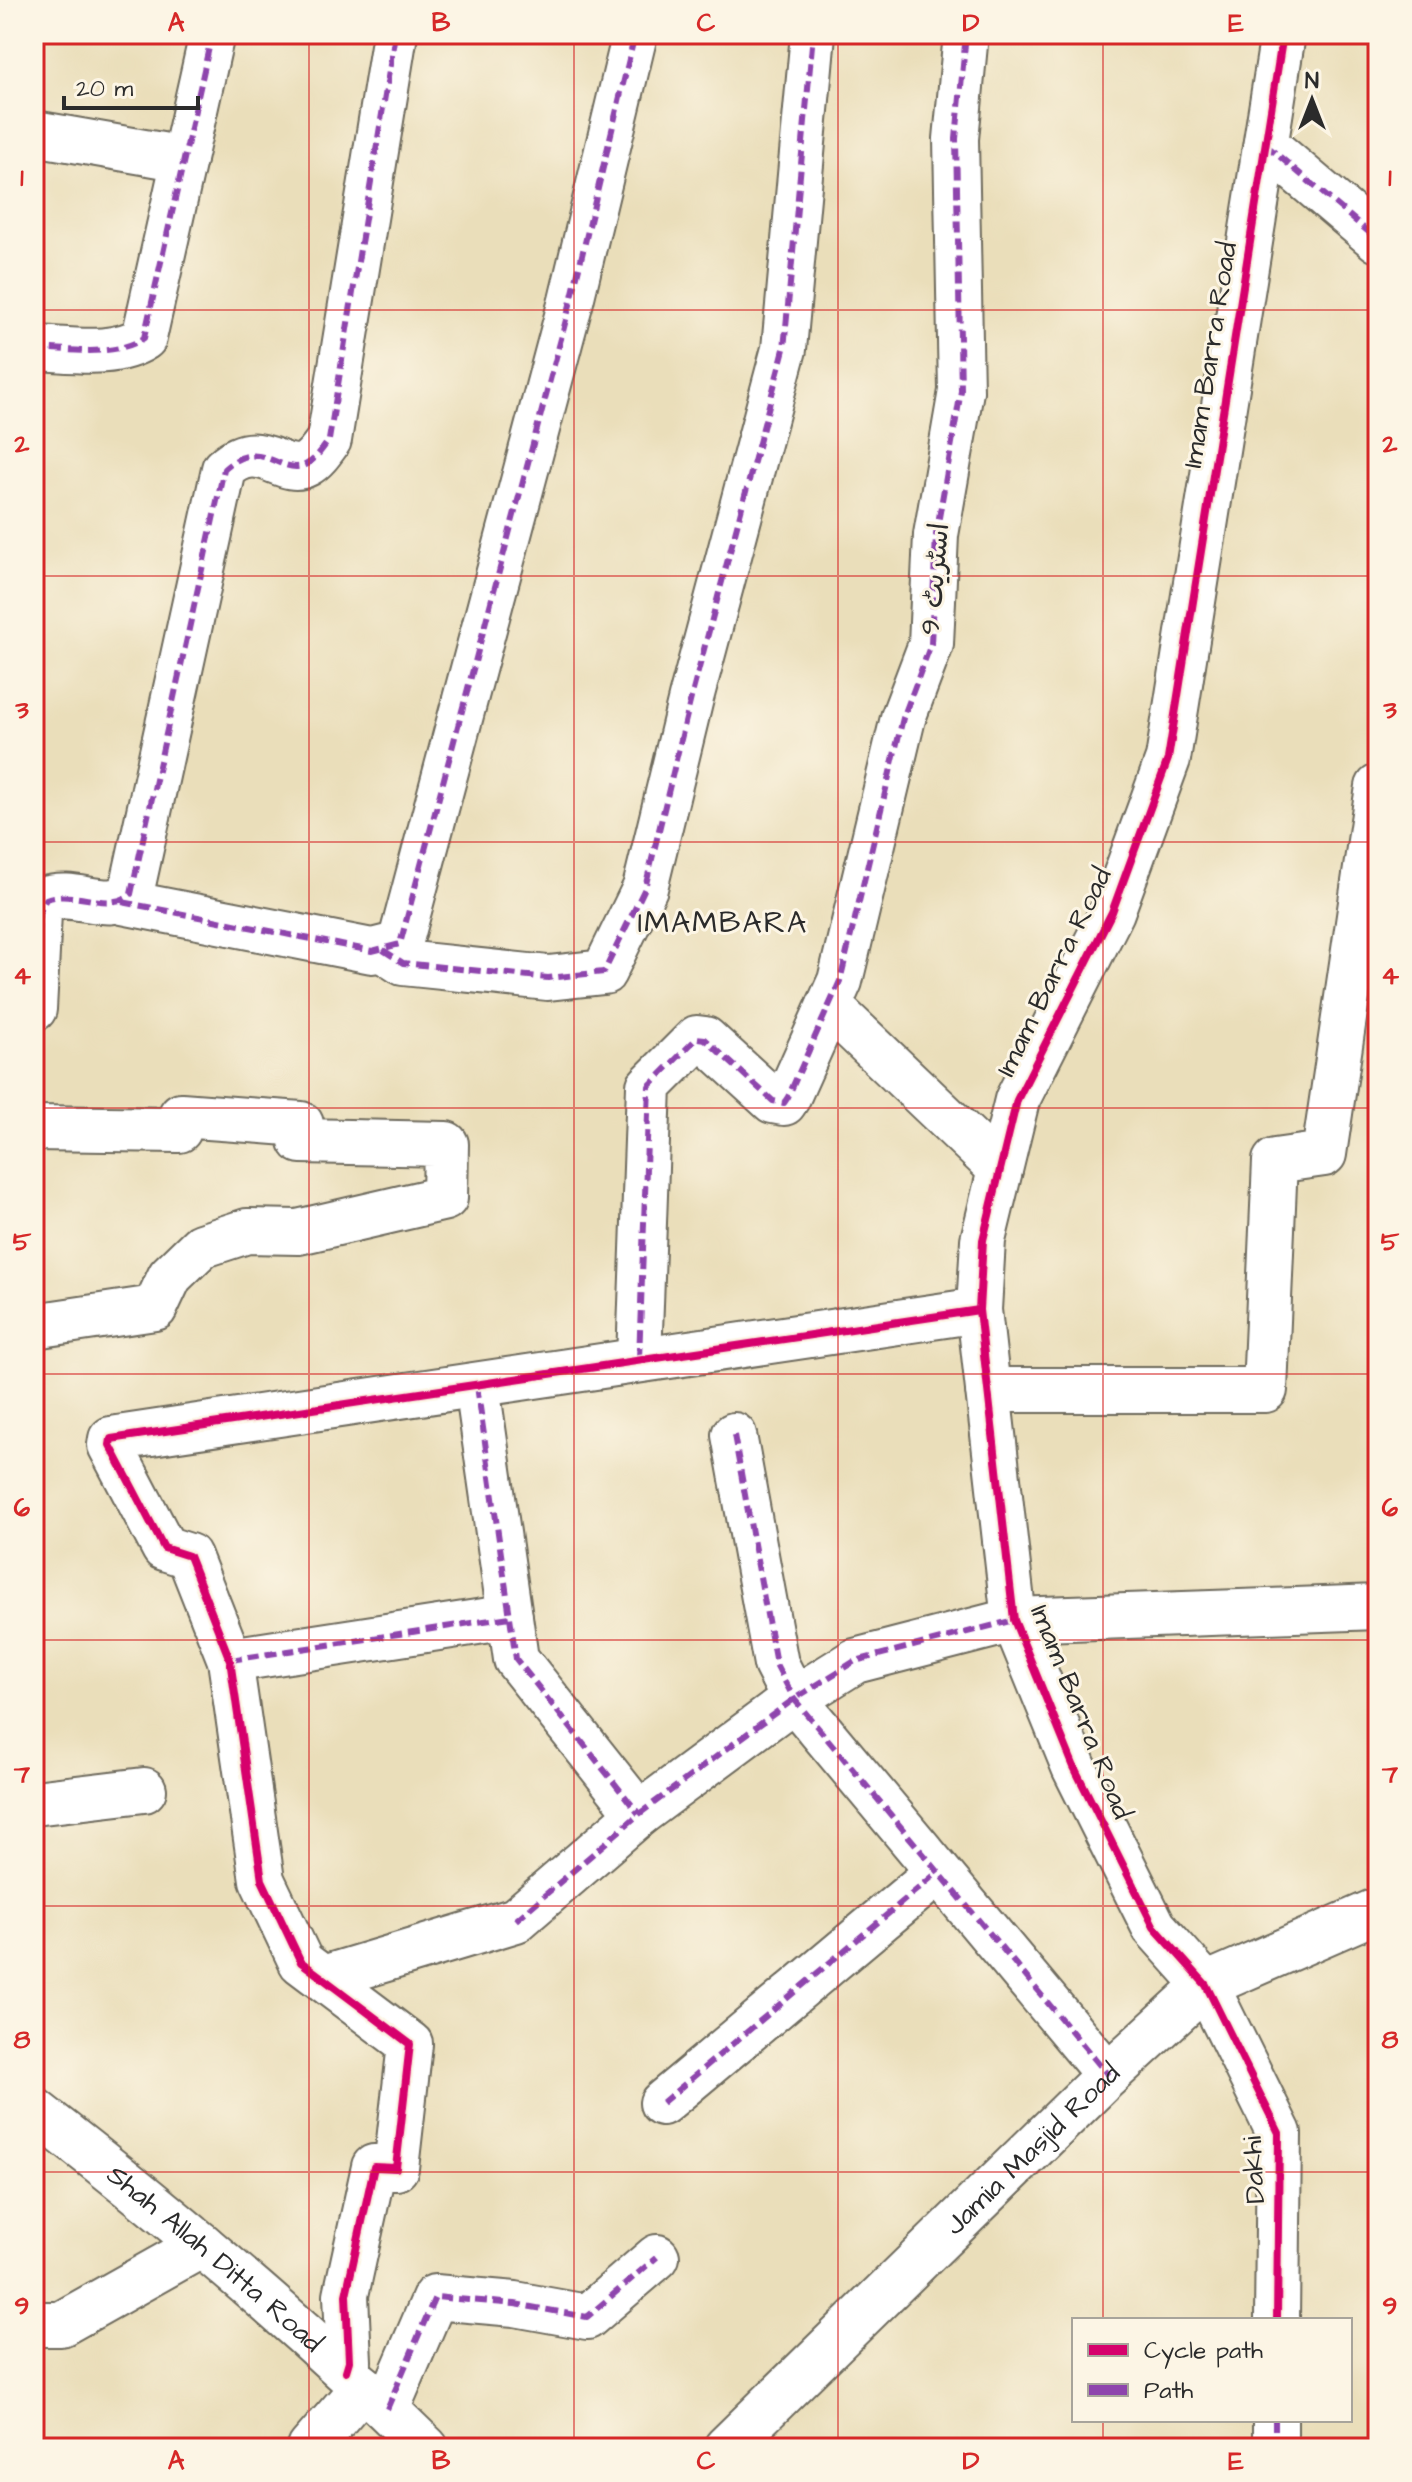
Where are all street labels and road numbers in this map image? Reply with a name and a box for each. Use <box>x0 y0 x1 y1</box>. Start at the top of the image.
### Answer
street label: Imam Barra Road <box>1173 239 1247 471</box>
street label: اسٹریٹ 9 <box>911 521 959 637</box>
street label: Imam Barra Road <box>986 861 1122 1083</box>
street label: Imam Barra Road <box>1020 1599 1142 1825</box>
street label: Jamia Masjid Road <box>936 2054 1128 2244</box>
street label: Dakhi <box>1233 2135 1275 2205</box>
street label: Shah Allah Ditta Road <box>99 2155 332 2361</box>

